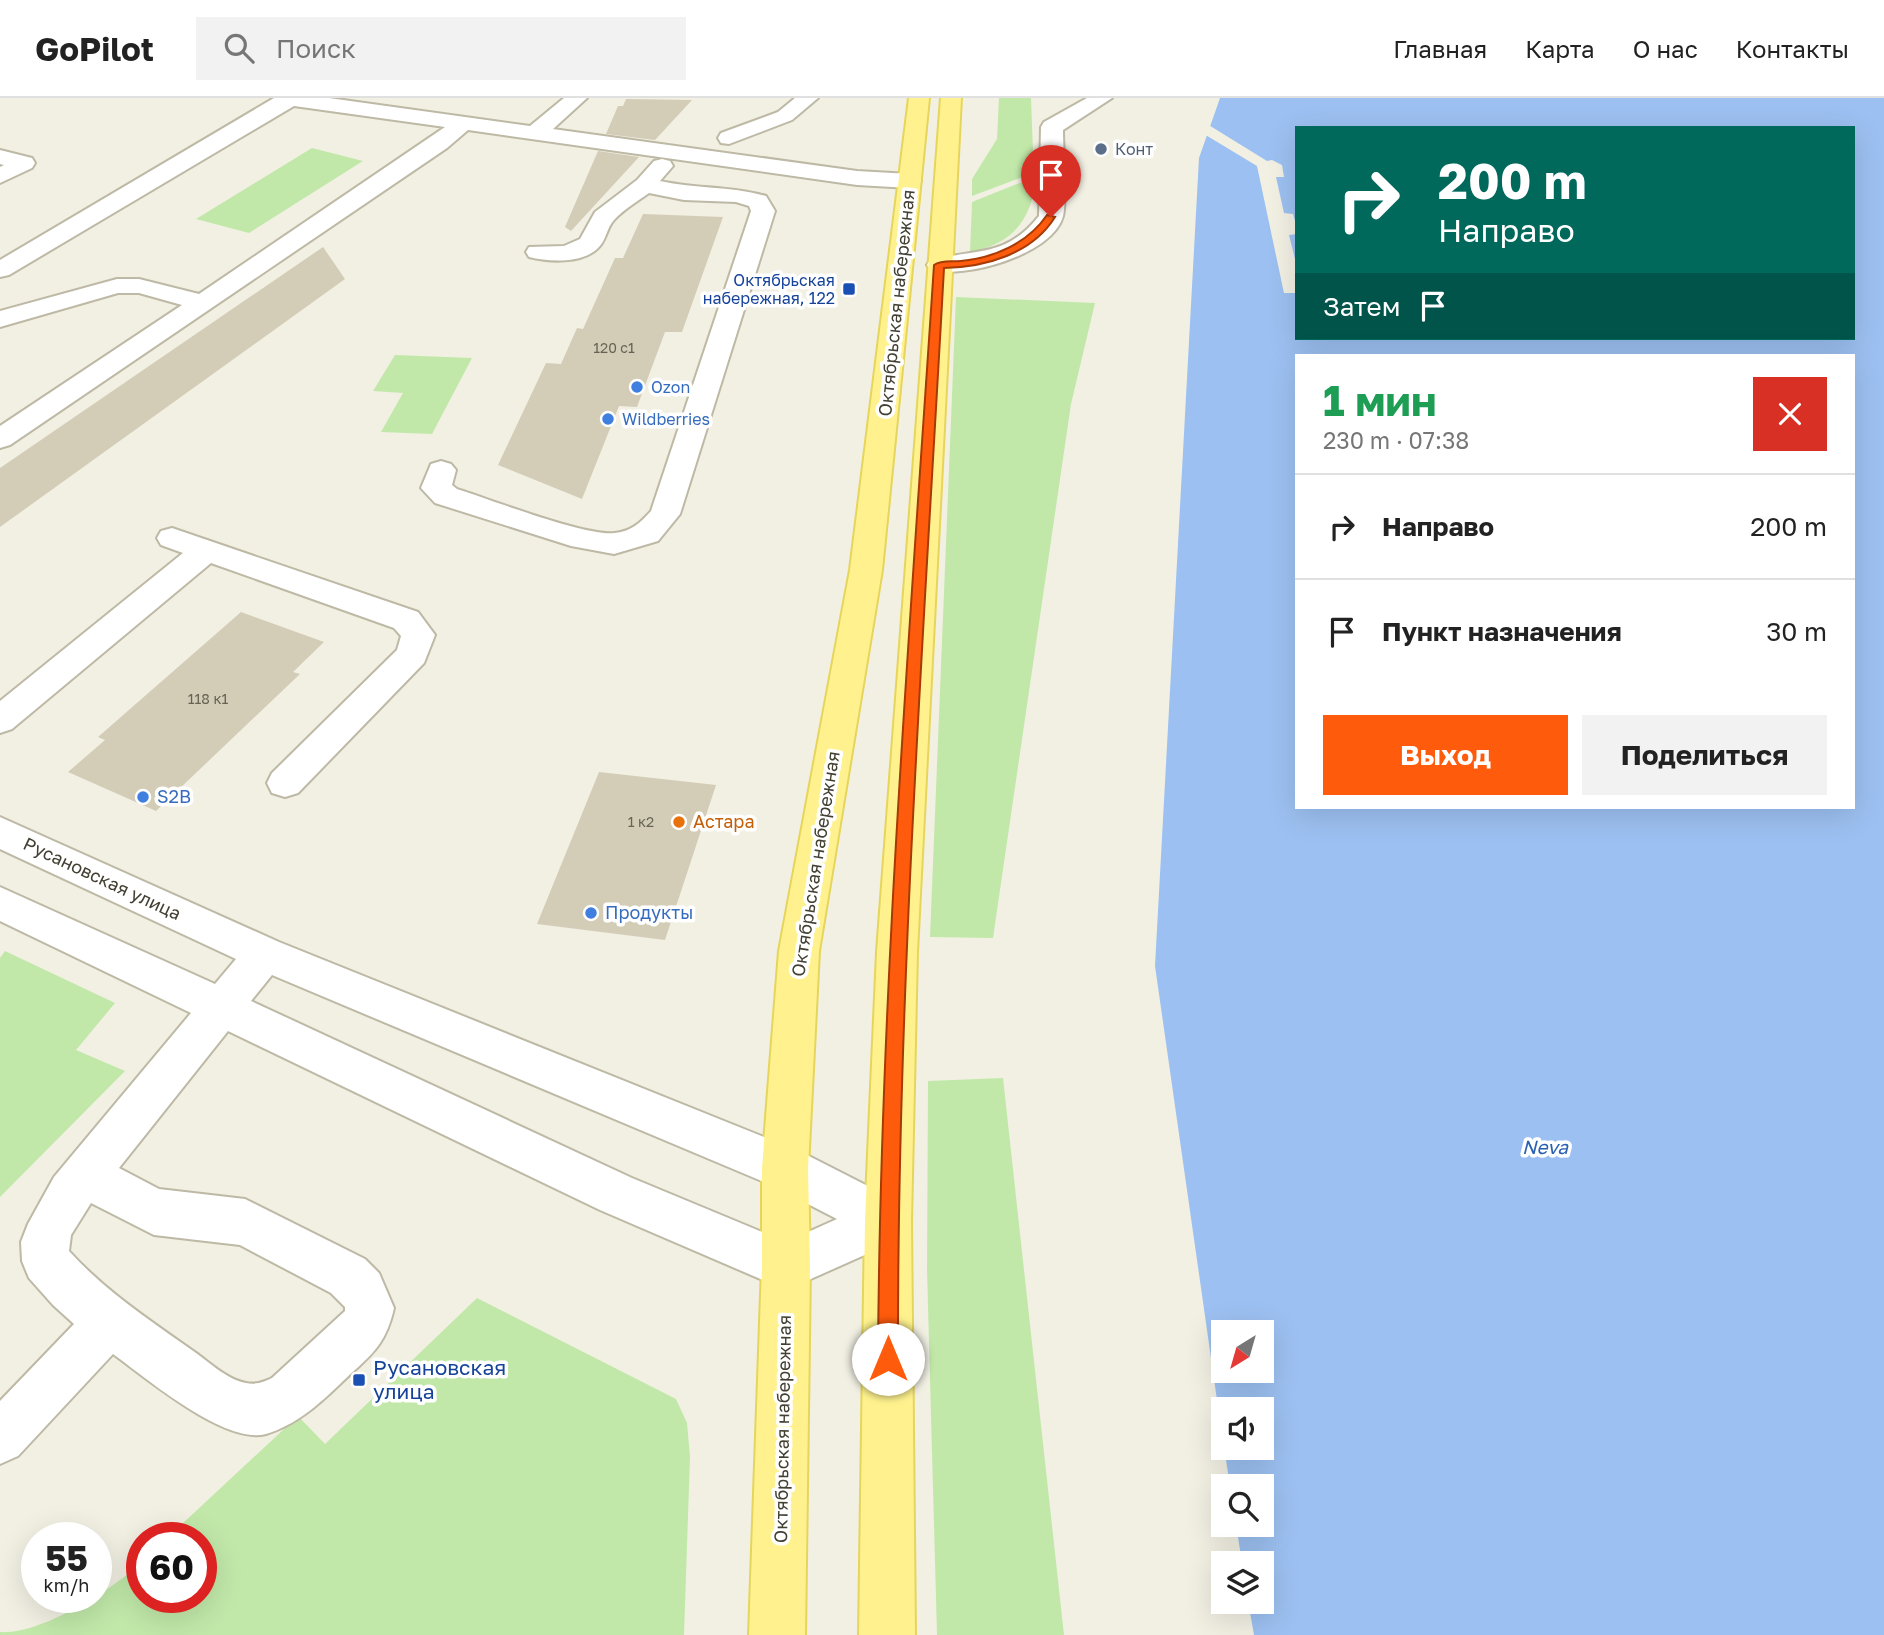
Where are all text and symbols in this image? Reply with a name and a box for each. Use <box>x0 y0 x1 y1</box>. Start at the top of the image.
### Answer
search box <box>196 17 686 80</box>
text: GoPilot <box>35 29 154 68</box>
icon: search <box>220 29 258 67</box>
text: Поиск <box>276 33 356 64</box>
text: Главная <box>1393 34 1487 63</box>
text: Карта <box>1525 34 1595 63</box>
text: О нас <box>1633 34 1698 63</box>
text: Контакты <box>1736 34 1849 63</box>
place label: Конт <box>1115 139 1153 159</box>
marker: Конт <box>1093 141 1109 157</box>
pin <box>1021 145 1081 217</box>
text: 200 m <box>1438 151 1587 210</box>
icon: right <box>1323 154 1414 245</box>
icon: arrive <box>1032 156 1070 194</box>
street label: Октябрьская набережная <box>873 188 919 417</box>
text: Направо <box>1438 211 1575 249</box>
place label: Октябрьская набережная, 122 <box>703 270 835 308</box>
marker: Октябрьская набережная, 122 <box>841 281 857 297</box>
icon: arrive <box>1414 287 1452 325</box>
text: Затем <box>1323 291 1400 322</box>
house number: 120 с1 <box>593 339 635 356</box>
text: 1 мин <box>1323 375 1437 425</box>
place label: Ozon <box>651 377 690 397</box>
button: close <box>1753 377 1827 451</box>
marker: Ozon <box>629 379 645 395</box>
place label: Wildberries <box>622 409 710 429</box>
marker: Wildberries <box>600 411 616 427</box>
text: 230 m · 07:38 <box>1323 426 1469 454</box>
icon: right <box>1323 508 1361 546</box>
text: Направо <box>1382 511 1494 542</box>
text: 200 m <box>1750 511 1827 542</box>
icon: arrive <box>1323 613 1361 651</box>
text: Пункт назначения <box>1382 616 1622 647</box>
text: 30 m <box>1766 616 1827 647</box>
house number: 118 к1 <box>188 690 228 707</box>
button: Выход <box>1323 715 1568 795</box>
button: Поделиться <box>1582 715 1827 795</box>
street label: Октябрьская набережная <box>786 749 844 978</box>
place label: S2B <box>157 785 191 807</box>
marker: S2B <box>135 789 151 805</box>
place label: Астара <box>693 810 755 832</box>
house number: 1 к2 <box>628 813 654 830</box>
marker: Астара <box>671 814 687 830</box>
street label: Русановская улица <box>20 832 185 924</box>
place label: Продукты <box>605 901 693 923</box>
marker: Продукты <box>583 905 599 921</box>
water label: Neva <box>1522 1135 1569 1158</box>
street label: Октябрьская набережная <box>769 1315 795 1543</box>
north arrow <box>1211 1320 1274 1382</box>
map controls <box>1211 1320 1274 1614</box>
position arrow <box>851 1322 925 1396</box>
place label: Русановская улица <box>373 1354 506 1404</box>
marker: Русановская улица <box>351 1372 367 1388</box>
button: sound <box>1211 1397 1274 1460</box>
button: search <box>1211 1474 1274 1537</box>
speed limit sign: 60 <box>126 1522 217 1613</box>
text: 55 <box>45 1537 88 1579</box>
button: layers <box>1211 1551 1274 1614</box>
text: km/h <box>44 1574 89 1596</box>

